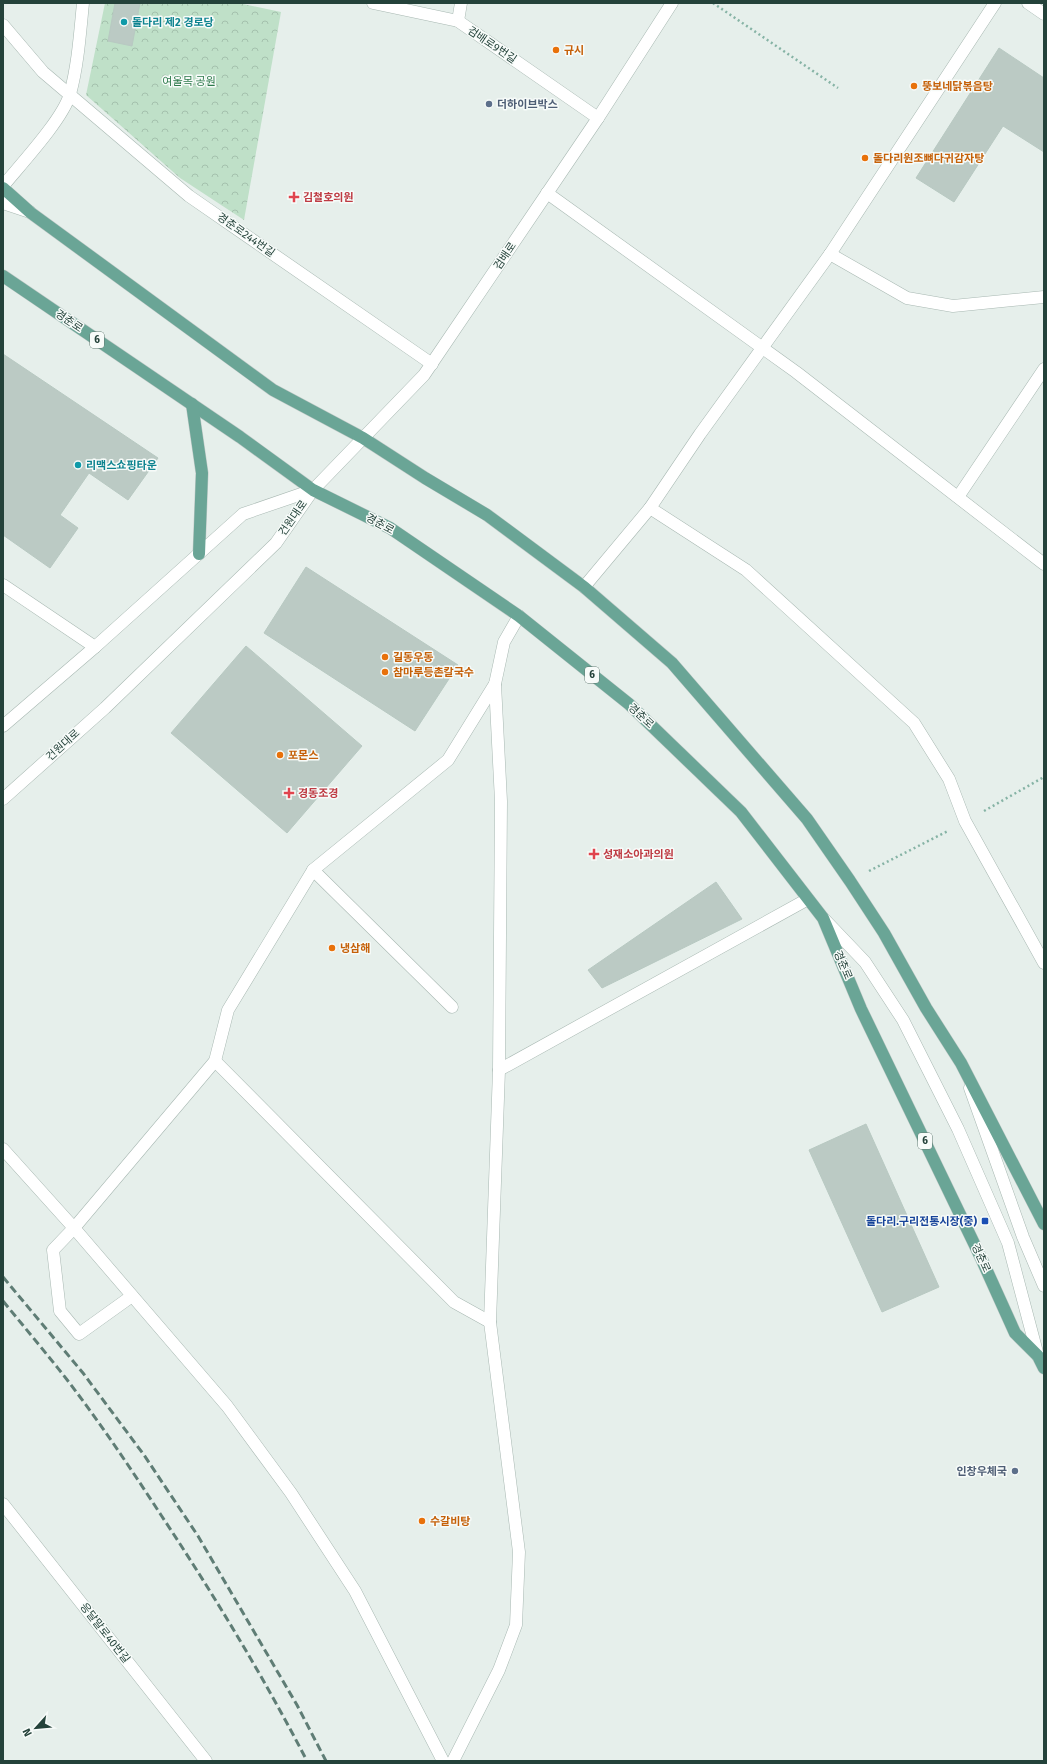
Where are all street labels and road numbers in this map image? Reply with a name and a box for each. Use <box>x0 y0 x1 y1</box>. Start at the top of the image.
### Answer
street label: 검배로9번길 <box>465 24 519 66</box>
street label: 경춘로244번길 <box>215 210 277 260</box>
street label: 검배로 <box>491 240 519 272</box>
street label: 경춘로 <box>53 307 85 335</box>
road number: 6 <box>90 332 104 348</box>
street label: 건원대로 <box>276 498 310 538</box>
street label: 경춘로 <box>364 511 396 537</box>
road number: 6 <box>585 667 599 683</box>
street label: 경춘로 <box>625 701 657 731</box>
street label: 건원대로 <box>44 727 82 763</box>
street label: 경춘로 <box>831 948 855 982</box>
road number: 6 <box>918 1133 932 1149</box>
street label: 경춘로 <box>969 1241 993 1275</box>
street label: 응달말로40번길 <box>77 1600 133 1666</box>

